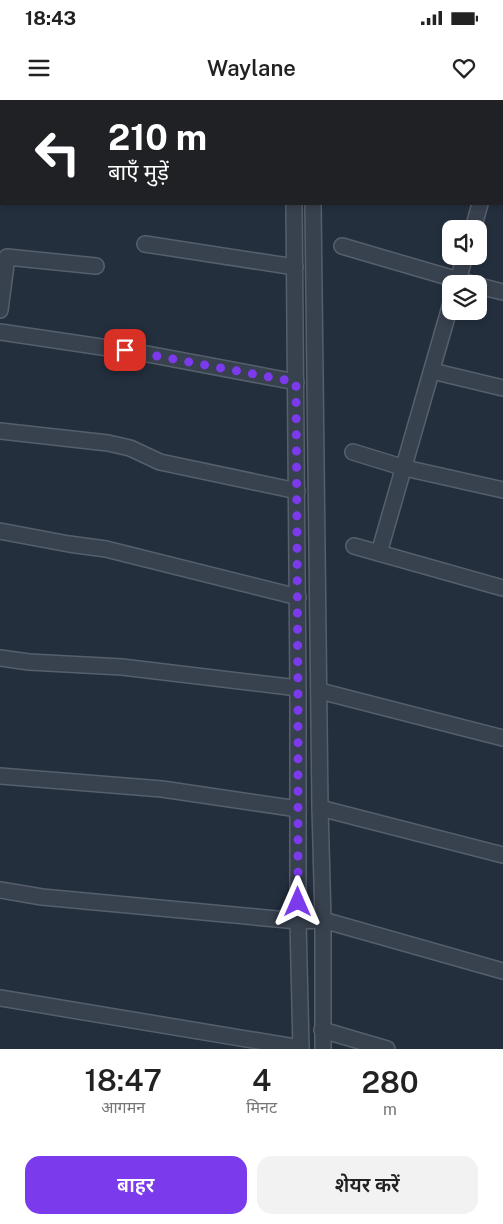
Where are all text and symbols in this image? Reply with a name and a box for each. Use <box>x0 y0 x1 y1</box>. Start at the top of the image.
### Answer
text: 18:43 <box>25 7 76 29</box>
icon: menu <box>25 54 53 82</box>
icon: heart <box>450 54 478 82</box>
text: Waylane <box>207 55 296 81</box>
text: 210 m <box>108 117 207 158</box>
icon: left <box>25 120 90 185</box>
text: बाएँ मुड़ें <box>108 159 169 185</box>
map controls <box>442 220 487 320</box>
button: sound <box>442 220 487 265</box>
button: layers <box>442 275 487 320</box>
pin <box>104 329 146 371</box>
icon: arrive <box>111 336 139 364</box>
position arrow <box>271 875 323 927</box>
text: 18:47 <box>84 1062 162 1098</box>
text: 4 <box>252 1062 271 1098</box>
text: 280 <box>361 1064 419 1100</box>
text: आगमन <box>101 1098 145 1117</box>
text: मिनट <box>246 1098 277 1117</box>
text: m <box>383 1100 397 1119</box>
button: बाहर <box>25 1156 247 1214</box>
button: शेयर करें <box>257 1156 478 1214</box>

